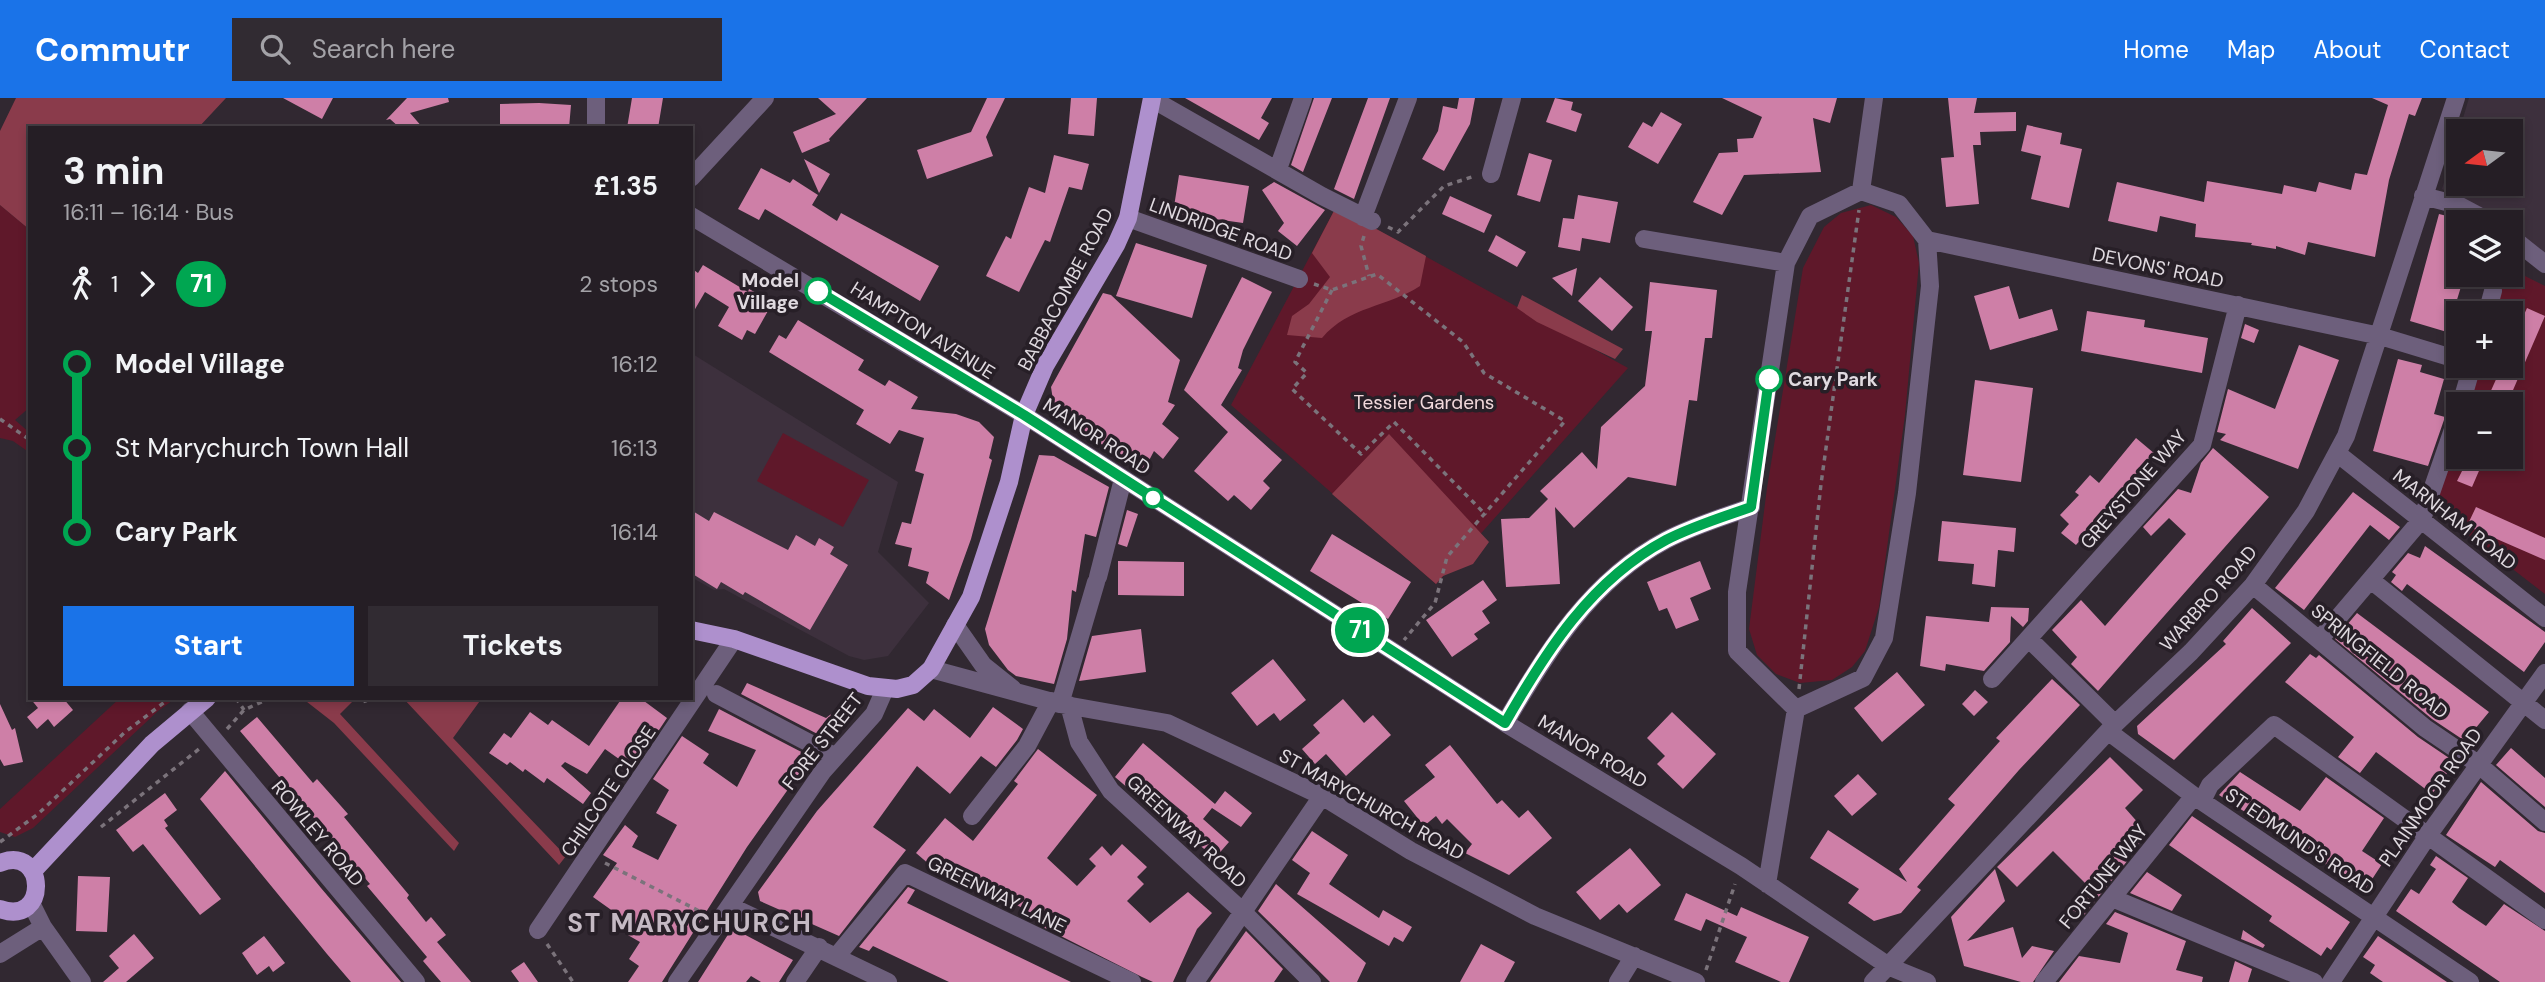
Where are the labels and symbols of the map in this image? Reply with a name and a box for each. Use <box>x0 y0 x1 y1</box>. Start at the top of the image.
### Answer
north arrow <box>2446 119 2524 196</box>
street label: LINDRIDGE ROAD <box>1146 192 1296 267</box>
street label: BABBACOMBE ROAD <box>1012 204 1119 375</box>
street label: DEVONS' ROAD <box>2090 241 2226 294</box>
place label: Model Village <box>737 268 799 315</box>
street label: HAMPTON AVENUE <box>846 276 1000 385</box>
marker: Model Village <box>805 278 831 304</box>
marker: Cary Park <box>1756 366 1782 392</box>
place label: Cary Park <box>1788 367 1878 392</box>
park label: Tessier Gardens <box>1354 390 1494 415</box>
street label: MANOR ROAD <box>1038 392 1155 481</box>
street label: GREYSTONE WAY <box>2075 424 2192 554</box>
street label: MARNHAM ROAD <box>2388 463 2522 576</box>
unlabelled marker <box>1143 488 1163 508</box>
street label: WARBRO ROAD <box>2154 540 2263 657</box>
street label: SPRINGFIELD ROAD <box>2306 598 2453 724</box>
line badge: 71 <box>1328 607 1392 653</box>
street label: FORE STREET <box>777 687 868 795</box>
street label: MANOR ROAD <box>1533 709 1652 794</box>
street label: CHILCOTE CLOSE <box>555 721 661 862</box>
street label: PLAINMOOR ROAD <box>2373 723 2488 871</box>
street label: ST MARYCHURCH ROAD <box>1275 743 1469 866</box>
street label: GREENWAY ROAD <box>1121 769 1252 893</box>
street label: ROWLEY ROAD <box>266 775 369 892</box>
street label: ST EDMUND'S ROAD <box>2220 782 2379 901</box>
street label: FORTUNE WAY <box>2054 819 2153 934</box>
street label: GREENWAY LANE <box>923 850 1070 939</box>
district label: ST MARYCHURCH <box>567 906 813 940</box>

